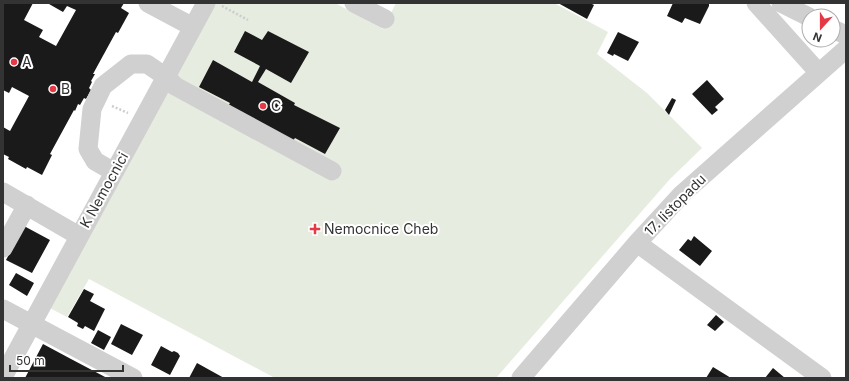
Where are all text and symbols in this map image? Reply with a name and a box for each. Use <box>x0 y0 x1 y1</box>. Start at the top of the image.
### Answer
north arrow <box>801 8 841 48</box>
text: N <box>811 29 824 45</box>
place label: A <box>22 53 32 70</box>
marker: A <box>9 57 19 67</box>
place label: B <box>61 80 70 97</box>
marker: B <box>48 84 58 94</box>
place label: C <box>271 97 281 114</box>
marker: C <box>258 101 268 111</box>
street label: K Nemocnici <box>76 149 131 231</box>
street label: 17. listopadu <box>640 170 709 239</box>
place label: Nemocnice Cheb <box>324 220 438 237</box>
marker: Nemocnice Cheb <box>309 223 321 235</box>
scale bar <box>10 347 123 373</box>
text: 50 m <box>16 353 45 368</box>

